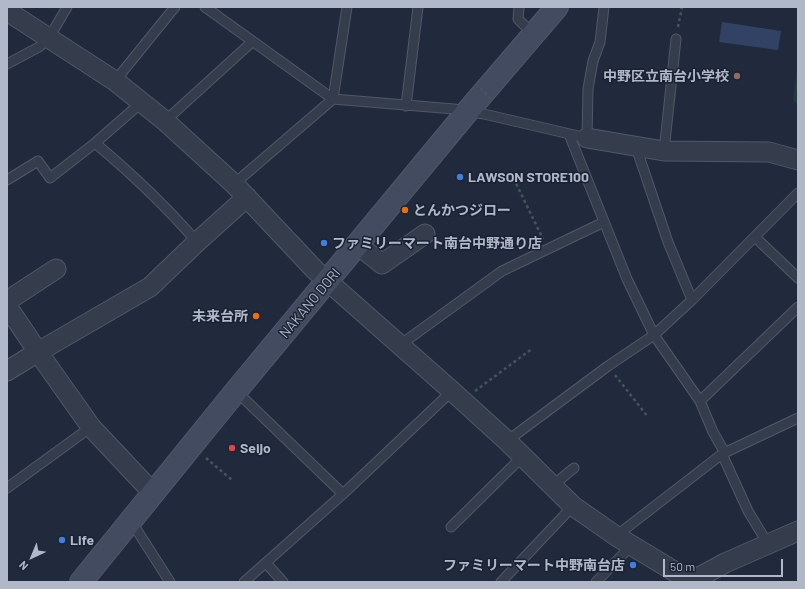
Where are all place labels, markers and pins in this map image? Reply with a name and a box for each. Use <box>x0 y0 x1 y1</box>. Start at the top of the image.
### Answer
place label: 中野区立南台小学校 <box>603 68 729 84</box>
marker: 中野区立南台小学校 <box>732 71 742 81</box>
place label: LAWSON STORE100 <box>468 169 589 185</box>
marker: LAWSON STORE100 <box>455 172 465 182</box>
place label: とんかつジロー <box>413 202 511 218</box>
marker: とんかつジロー <box>400 205 410 215</box>
place label: ファミリーマート南台中野通り店 <box>332 235 542 251</box>
marker: ファミリーマート南台中野通り店 <box>319 238 329 248</box>
place label: 未来台所 <box>192 308 248 324</box>
marker: 未来台所 <box>251 311 261 321</box>
place label: Seijo <box>240 440 271 456</box>
marker: Seijo <box>227 443 237 453</box>
place label: Life <box>70 532 94 548</box>
marker: Life <box>57 535 67 545</box>
place label: ファミリーマート中野南台店 <box>443 557 625 573</box>
marker: ファミリーマート中野南台店 <box>628 560 638 570</box>

